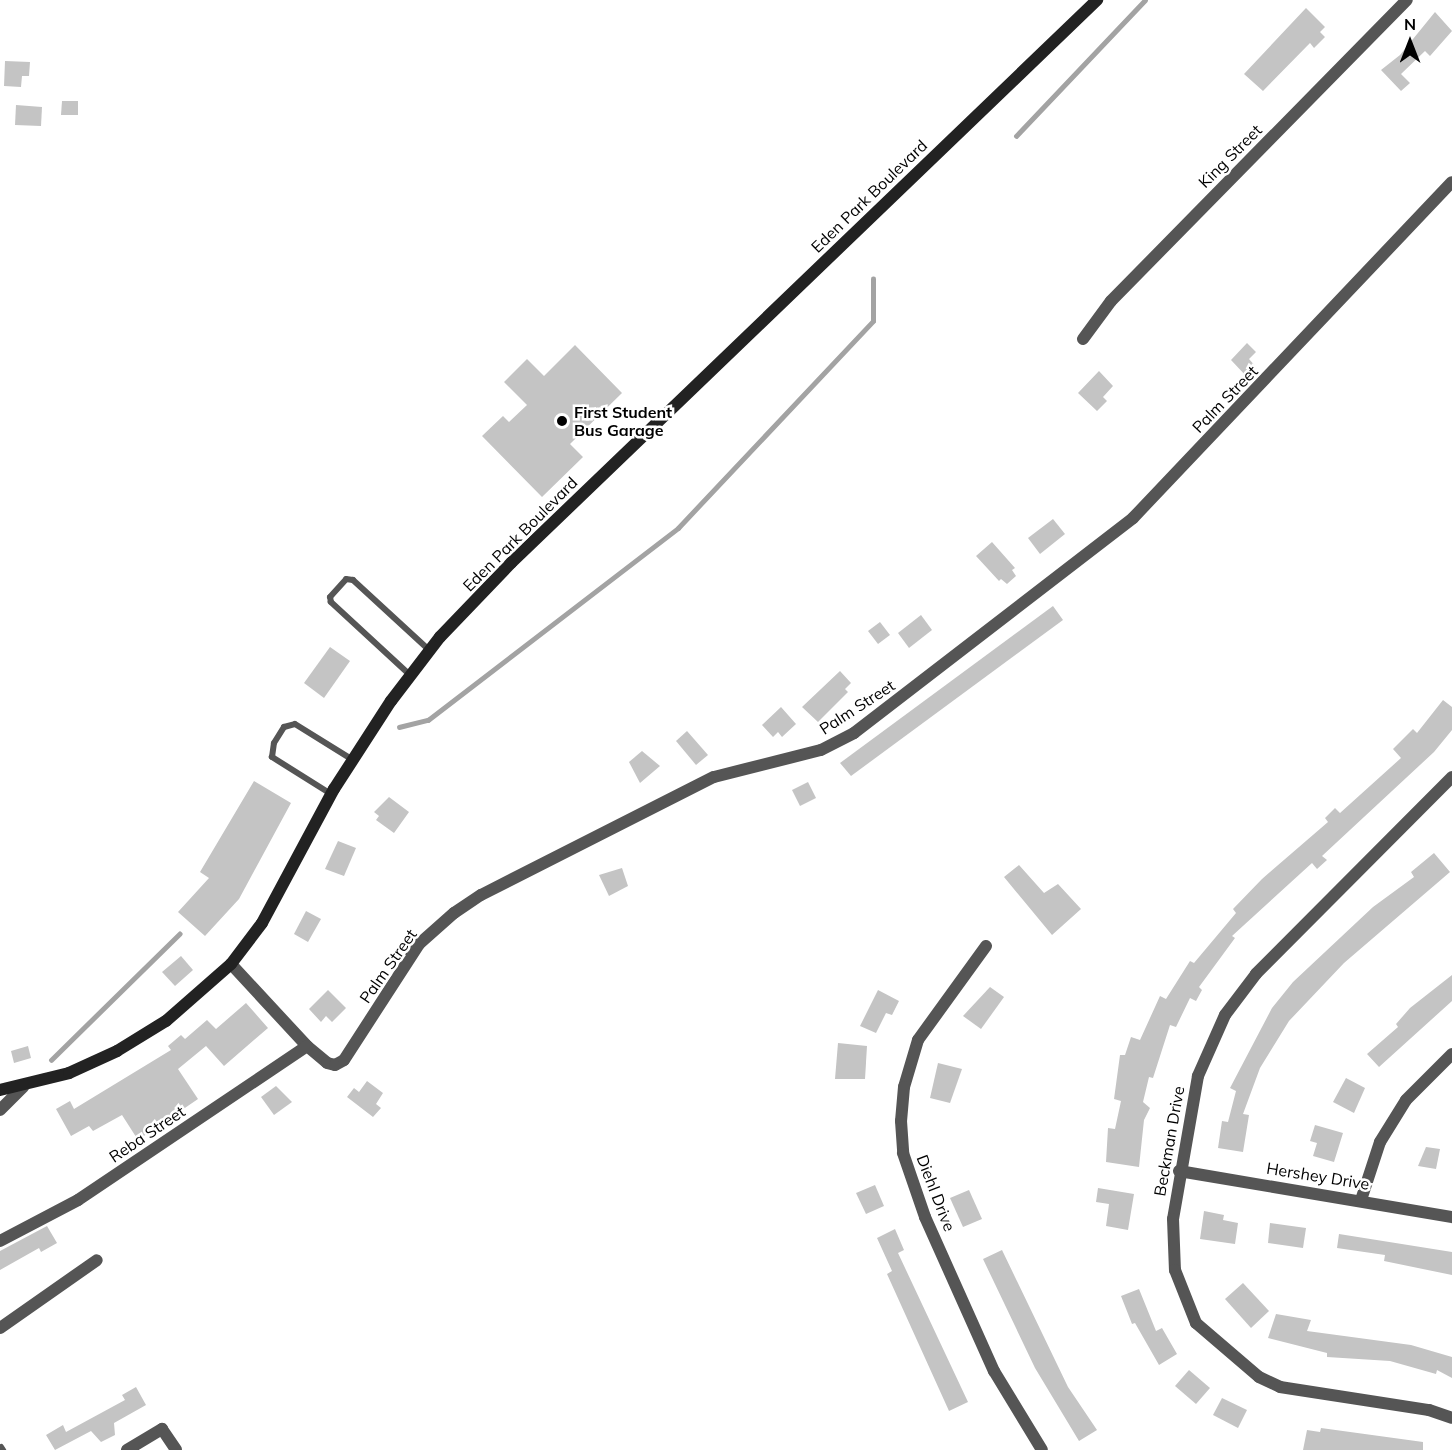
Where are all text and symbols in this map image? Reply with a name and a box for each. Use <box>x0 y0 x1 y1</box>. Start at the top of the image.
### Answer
north arrow <box>1380 12 1440 72</box>
text: N <box>1404 14 1416 34</box>
street label: King Street <box>1194 120 1266 192</box>
street label: Eden Park Boulevard <box>807 136 931 256</box>
street label: Palm Street <box>1188 361 1262 437</box>
place label: First Student Bus Garage <box>574 402 672 440</box>
marker: First Student Bus Garage <box>555 414 569 428</box>
street label: Eden Park Boulevard <box>459 473 581 595</box>
street label: Palm Street <box>816 676 898 738</box>
street label: Palm Street <box>355 925 421 1007</box>
street label: Beckman Drive <box>1150 1084 1188 1198</box>
street label: Reba Street <box>105 1102 189 1166</box>
street label: Diehl Drive <box>913 1152 959 1234</box>
street label: Hershey Drive <box>1265 1158 1371 1194</box>

